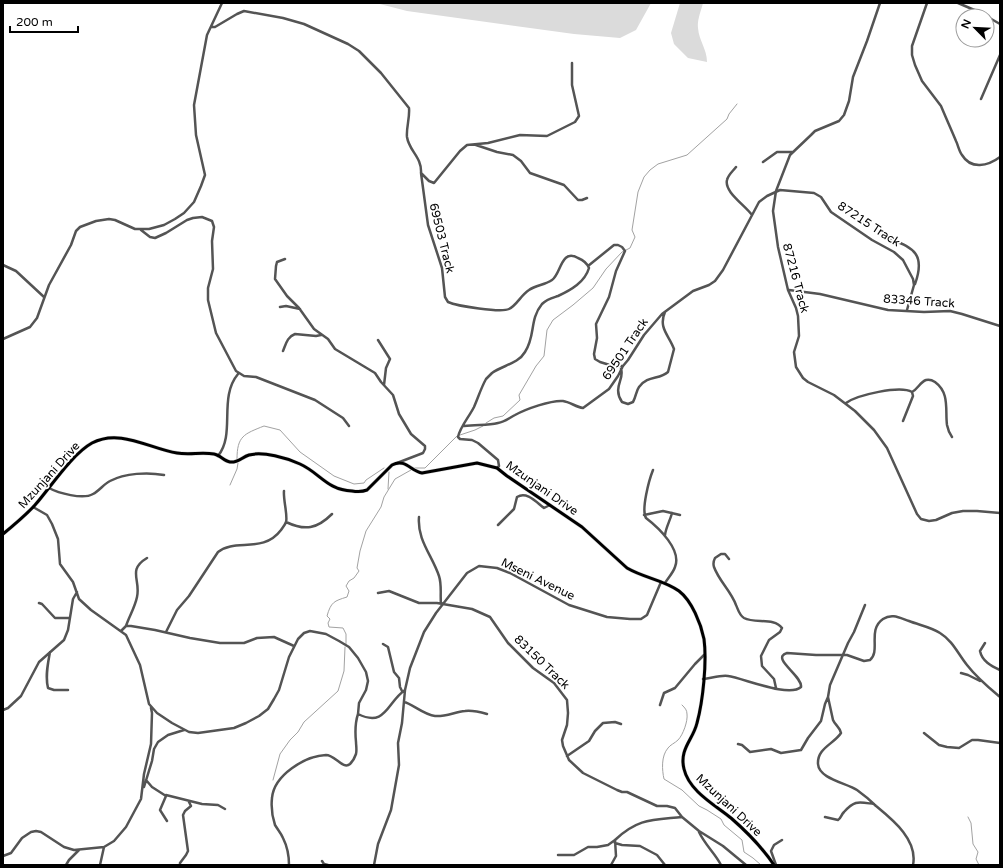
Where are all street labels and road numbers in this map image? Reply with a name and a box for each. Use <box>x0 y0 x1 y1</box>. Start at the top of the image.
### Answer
street label: 87215 Track <box>835 199 903 250</box>
street label: 69503 Track <box>427 202 458 275</box>
street label: 87216 Track <box>780 242 812 315</box>
street label: 83346 Track <box>883 292 956 311</box>
street label: 69501 Track <box>599 315 651 383</box>
street label: Mzunjani Drive <box>15 439 83 511</box>
street label: Mzunjani Drive <box>503 458 581 518</box>
street label: Mseni Avenue <box>499 555 577 603</box>
street label: 83150 Track <box>511 632 573 692</box>
street label: Mzunjani Drive <box>693 771 765 839</box>

